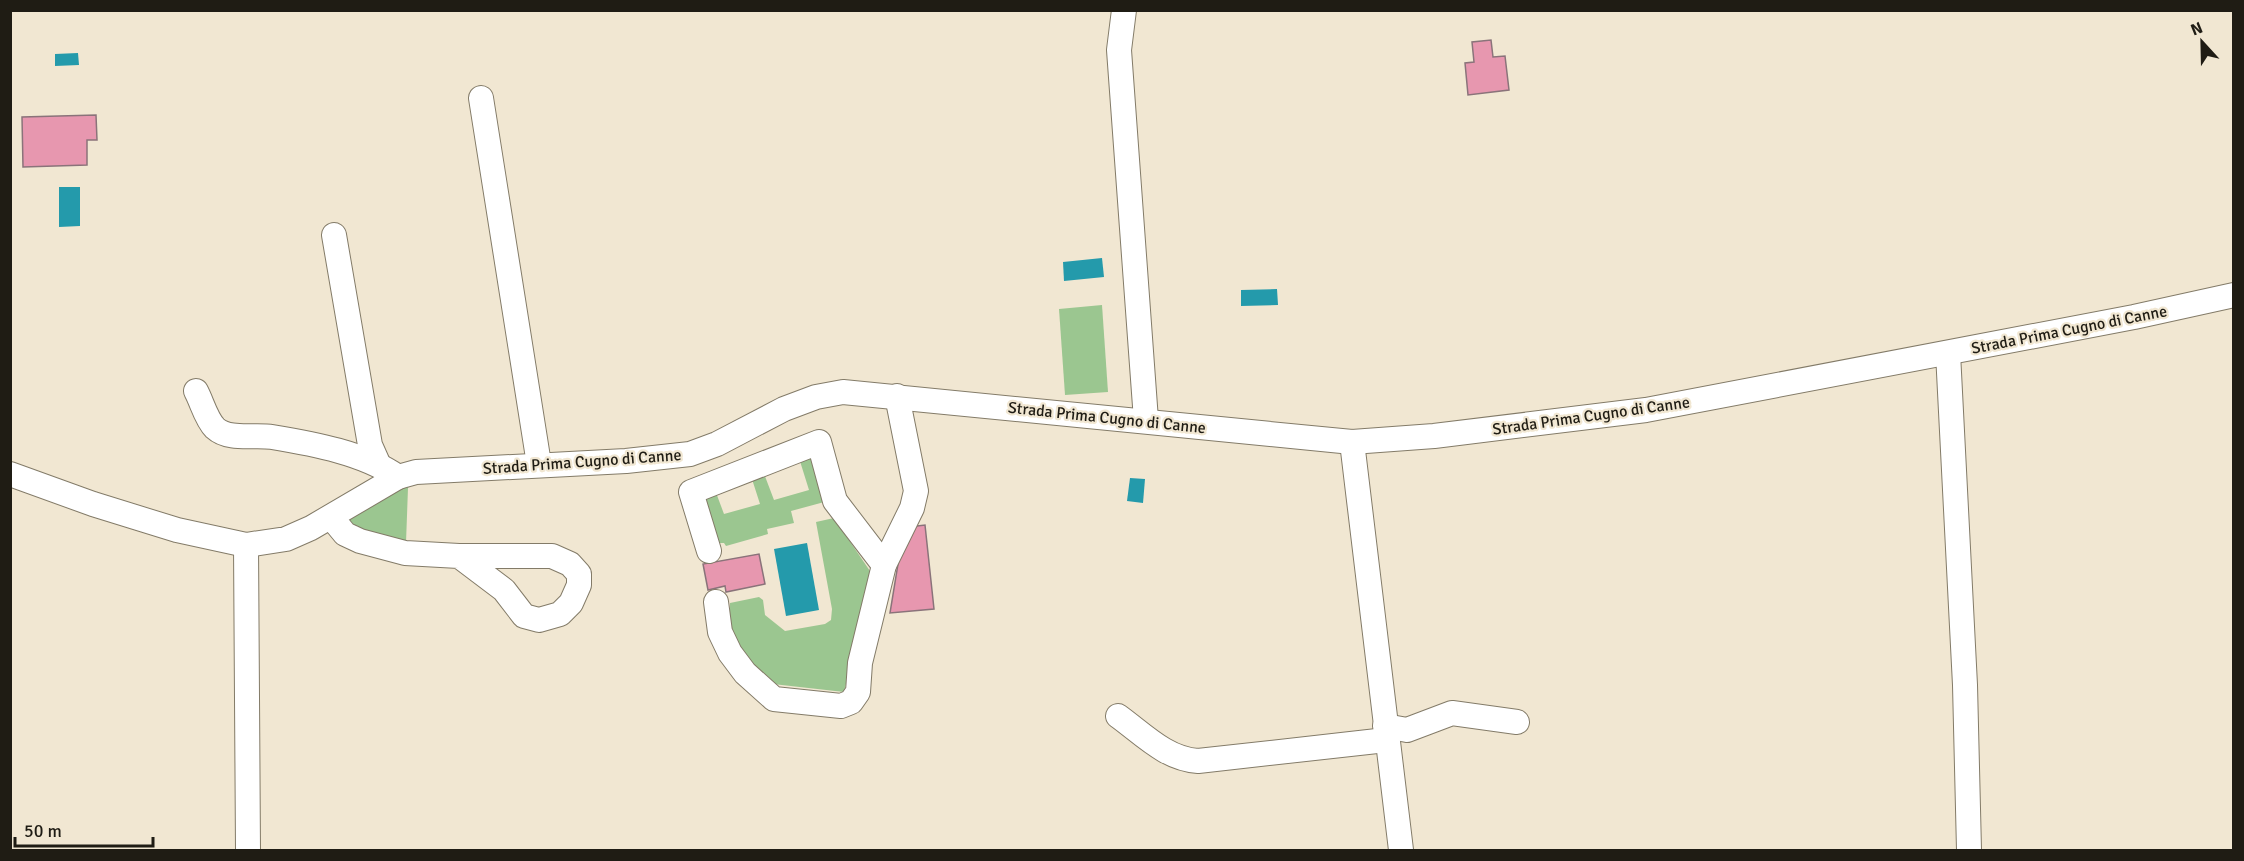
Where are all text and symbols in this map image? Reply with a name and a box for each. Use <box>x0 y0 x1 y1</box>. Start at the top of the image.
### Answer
north arrow <box>2172 12 2232 72</box>
text: N <box>2188 18 2206 40</box>
street label: Strada Prima Cugno di Canne <box>1970 301 2169 359</box>
street label: Strada Prima Cugno di Canne <box>1491 392 1691 440</box>
street label: Strada Prima Cugno di Canne <box>1007 398 1207 438</box>
street label: Strada Prima Cugno di Canne <box>482 445 682 479</box>
scale bar <box>15 810 153 848</box>
text: 50 m <box>24 820 62 842</box>

